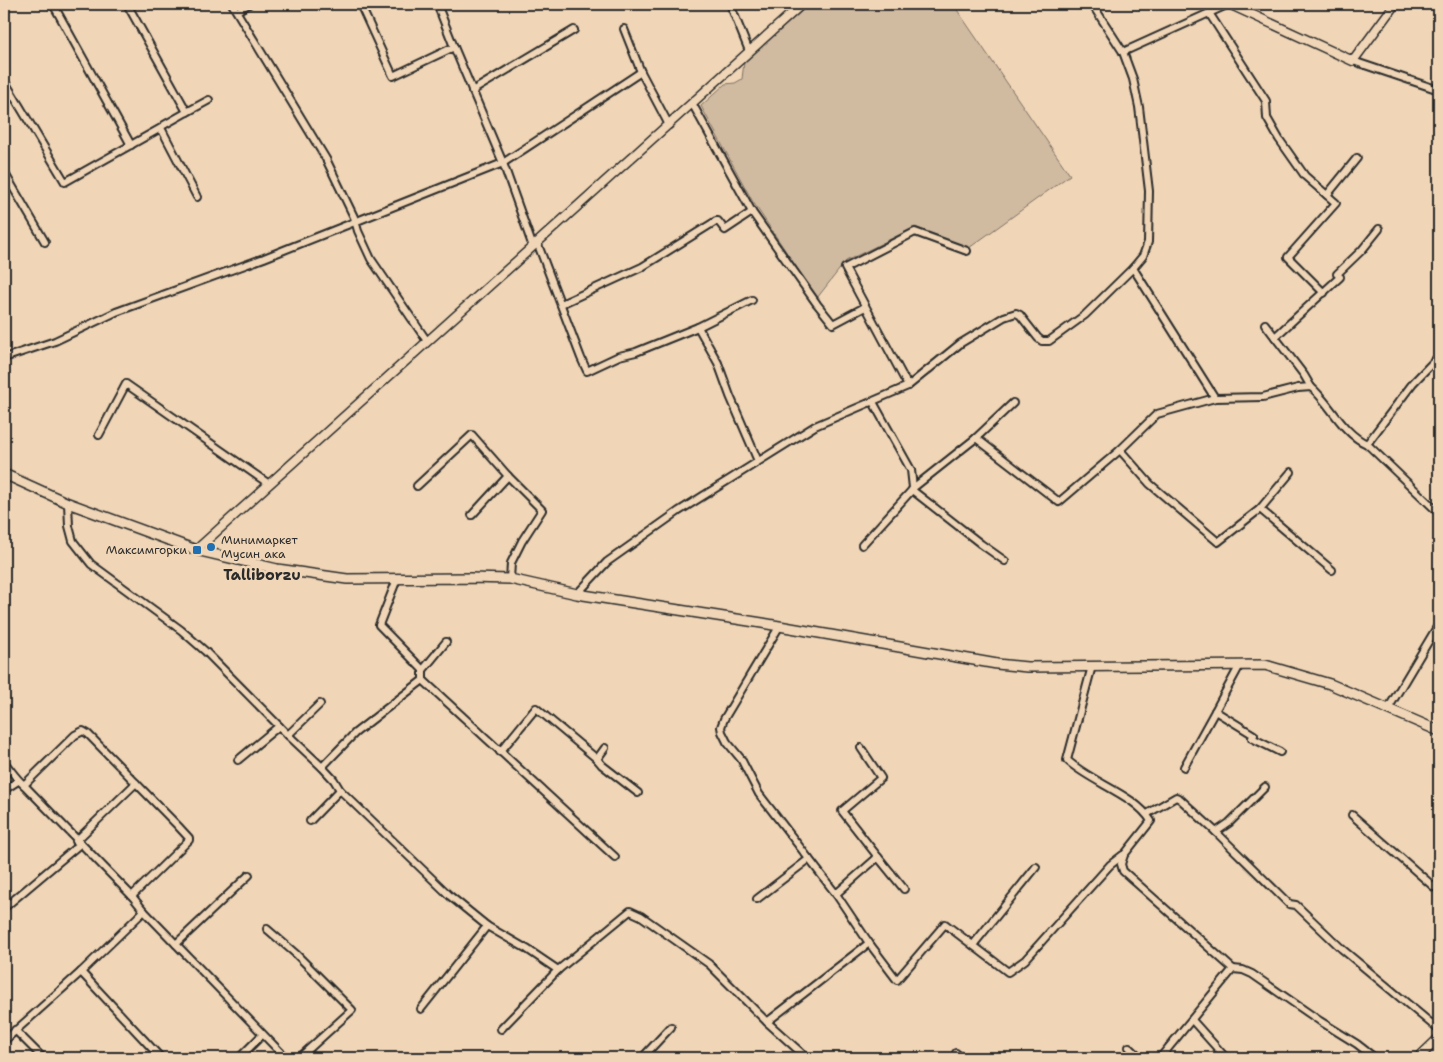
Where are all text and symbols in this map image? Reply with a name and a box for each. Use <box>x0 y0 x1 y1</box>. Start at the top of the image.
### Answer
place label: Минимаркет Мусин ака <box>221 532 299 562</box>
marker: Минимаркет Мусин ака <box>205 541 217 553</box>
place label: Максимгорки <box>106 542 187 558</box>
marker: Максимгорки <box>191 544 203 556</box>
district label: Talliborzu <box>223 565 301 585</box>

